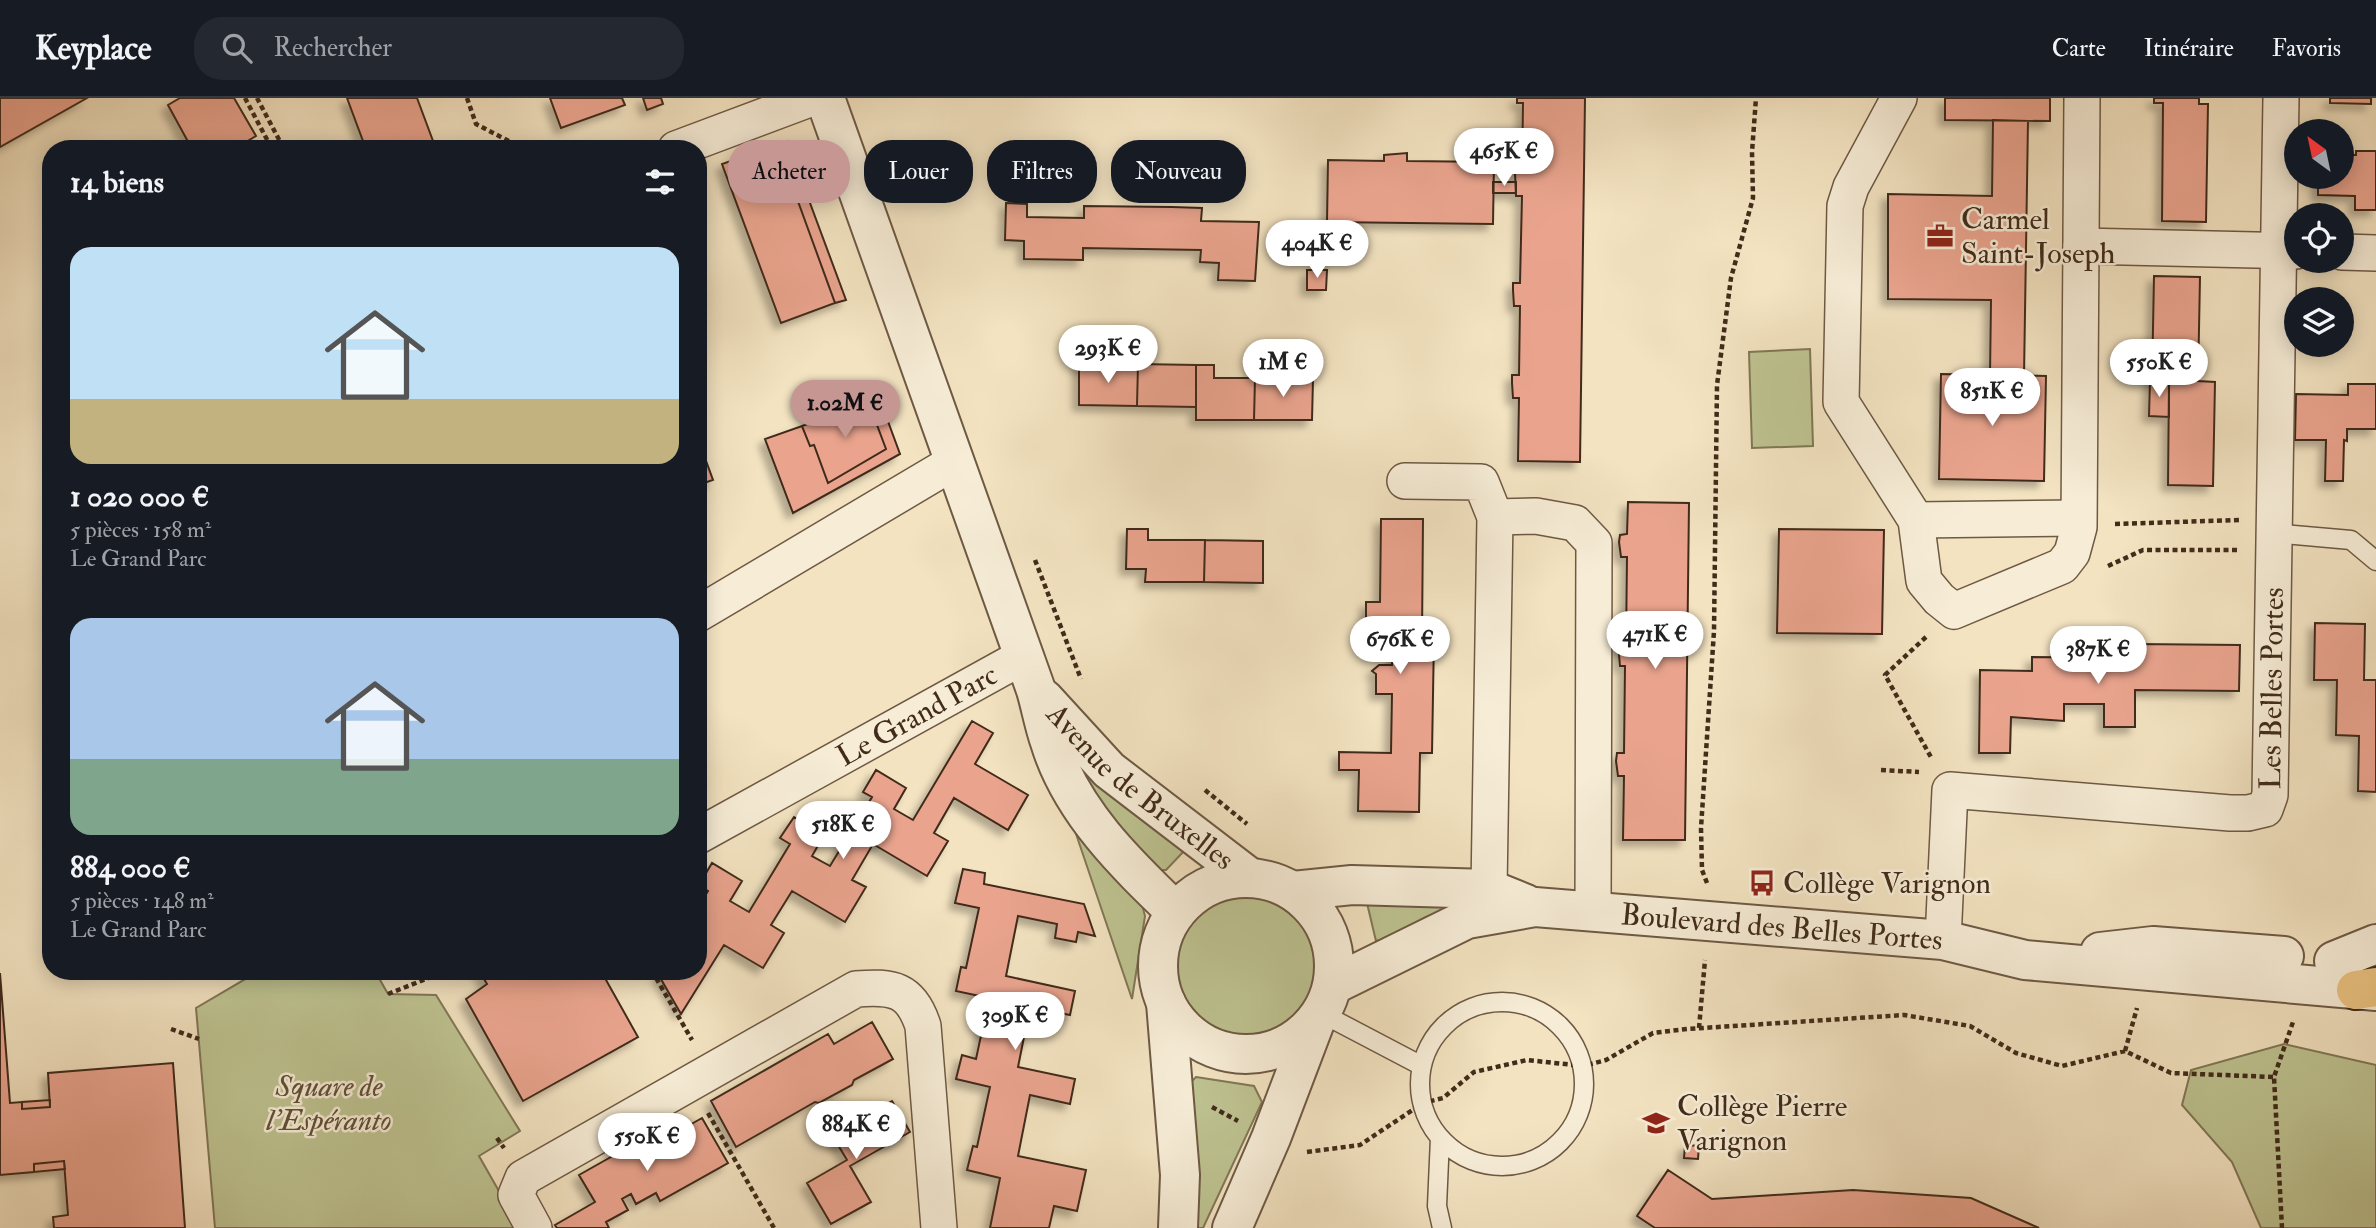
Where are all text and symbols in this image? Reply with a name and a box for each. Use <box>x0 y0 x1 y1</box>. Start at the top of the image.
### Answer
search box <box>194 17 684 80</box>
text: Keyplace <box>35 28 152 69</box>
icon: search <box>218 29 256 67</box>
text: Rechercher <box>274 32 392 64</box>
text: Carte <box>2052 33 2106 64</box>
text: Itinéraire <box>2144 33 2234 64</box>
text: Favoris <box>2272 33 2341 64</box>
north arrow <box>2284 119 2354 189</box>
map controls <box>2284 119 2354 357</box>
pin: 465K € <box>1447 129 1561 188</box>
text: 465K € <box>1470 136 1538 165</box>
chip: Acheter <box>728 140 850 203</box>
chip: Louer <box>864 140 973 203</box>
chip: Filtres <box>987 140 1097 203</box>
chip: Nouveau <box>1111 140 1246 203</box>
icon: filters <box>641 163 679 201</box>
text: 14 biens <box>70 164 164 201</box>
place label: Carmel Saint-Joseph <box>1961 201 2116 272</box>
button: locate <box>2284 203 2354 273</box>
pin: 404K € <box>1260 220 1374 280</box>
office icon: Carmel Saint-Joseph <box>1925 221 1955 251</box>
text: 404K € <box>1282 228 1352 257</box>
button: layers <box>2284 287 2354 357</box>
icon: home <box>312 292 438 418</box>
pin: 293K € <box>1051 326 1165 385</box>
text: 293K € <box>1075 333 1141 362</box>
pin: 1M € <box>1242 340 1324 399</box>
pin: 550K € <box>2102 340 2216 399</box>
text: 1M € <box>1259 347 1307 376</box>
text: 550K € <box>2126 347 2192 376</box>
pin: 851K € <box>1935 368 2049 428</box>
text: 851K € <box>1960 376 2024 405</box>
pin: 1.02M € <box>780 380 910 440</box>
text: 1.02M € <box>807 388 883 417</box>
text: 1 020 000 € <box>70 478 209 515</box>
text: 5 pièces · 158 m² <box>70 515 211 544</box>
text: Le Grand Parc <box>70 544 207 573</box>
street label: Les Belles Portes <box>2252 587 2292 790</box>
pin: 471K € <box>1598 612 1712 671</box>
pin: 676K € <box>1343 616 1457 676</box>
text: 471K € <box>1622 619 1688 648</box>
text: 676K € <box>1366 624 1434 653</box>
pin: 387K € <box>2041 626 2155 686</box>
text: 387K € <box>2066 634 2130 663</box>
street label: Le Grand Parc <box>830 656 1004 774</box>
icon: home <box>312 663 438 789</box>
street label: Avenue de Bruxelles <box>1038 695 1242 878</box>
pin: 518K € <box>786 802 900 861</box>
text: 518K € <box>811 809 875 838</box>
text: 884 000 € <box>70 849 191 886</box>
place label: Collège Varignon <box>1783 865 1991 902</box>
bus stop icon: Collège Varignon <box>1747 868 1777 898</box>
text: 5 pièces · 148 m² <box>70 886 214 915</box>
street label: Boulevard des Belles Portes <box>1620 896 1944 958</box>
text: Le Grand Parc <box>70 915 207 944</box>
pin: 309K € <box>958 992 1072 1052</box>
text: 309K € <box>982 1000 1048 1029</box>
park label: Square de l'Espéranto <box>266 1068 391 1139</box>
place label: Collège Pierre Varignon <box>1677 1088 1847 1159</box>
pin: 884K € <box>799 1102 913 1161</box>
school or university icon: Collège Pierre Varignon <box>1641 1108 1671 1138</box>
text: 884K € <box>822 1109 890 1138</box>
pin: 550K € <box>590 1114 704 1173</box>
text: 550K € <box>614 1121 680 1150</box>

